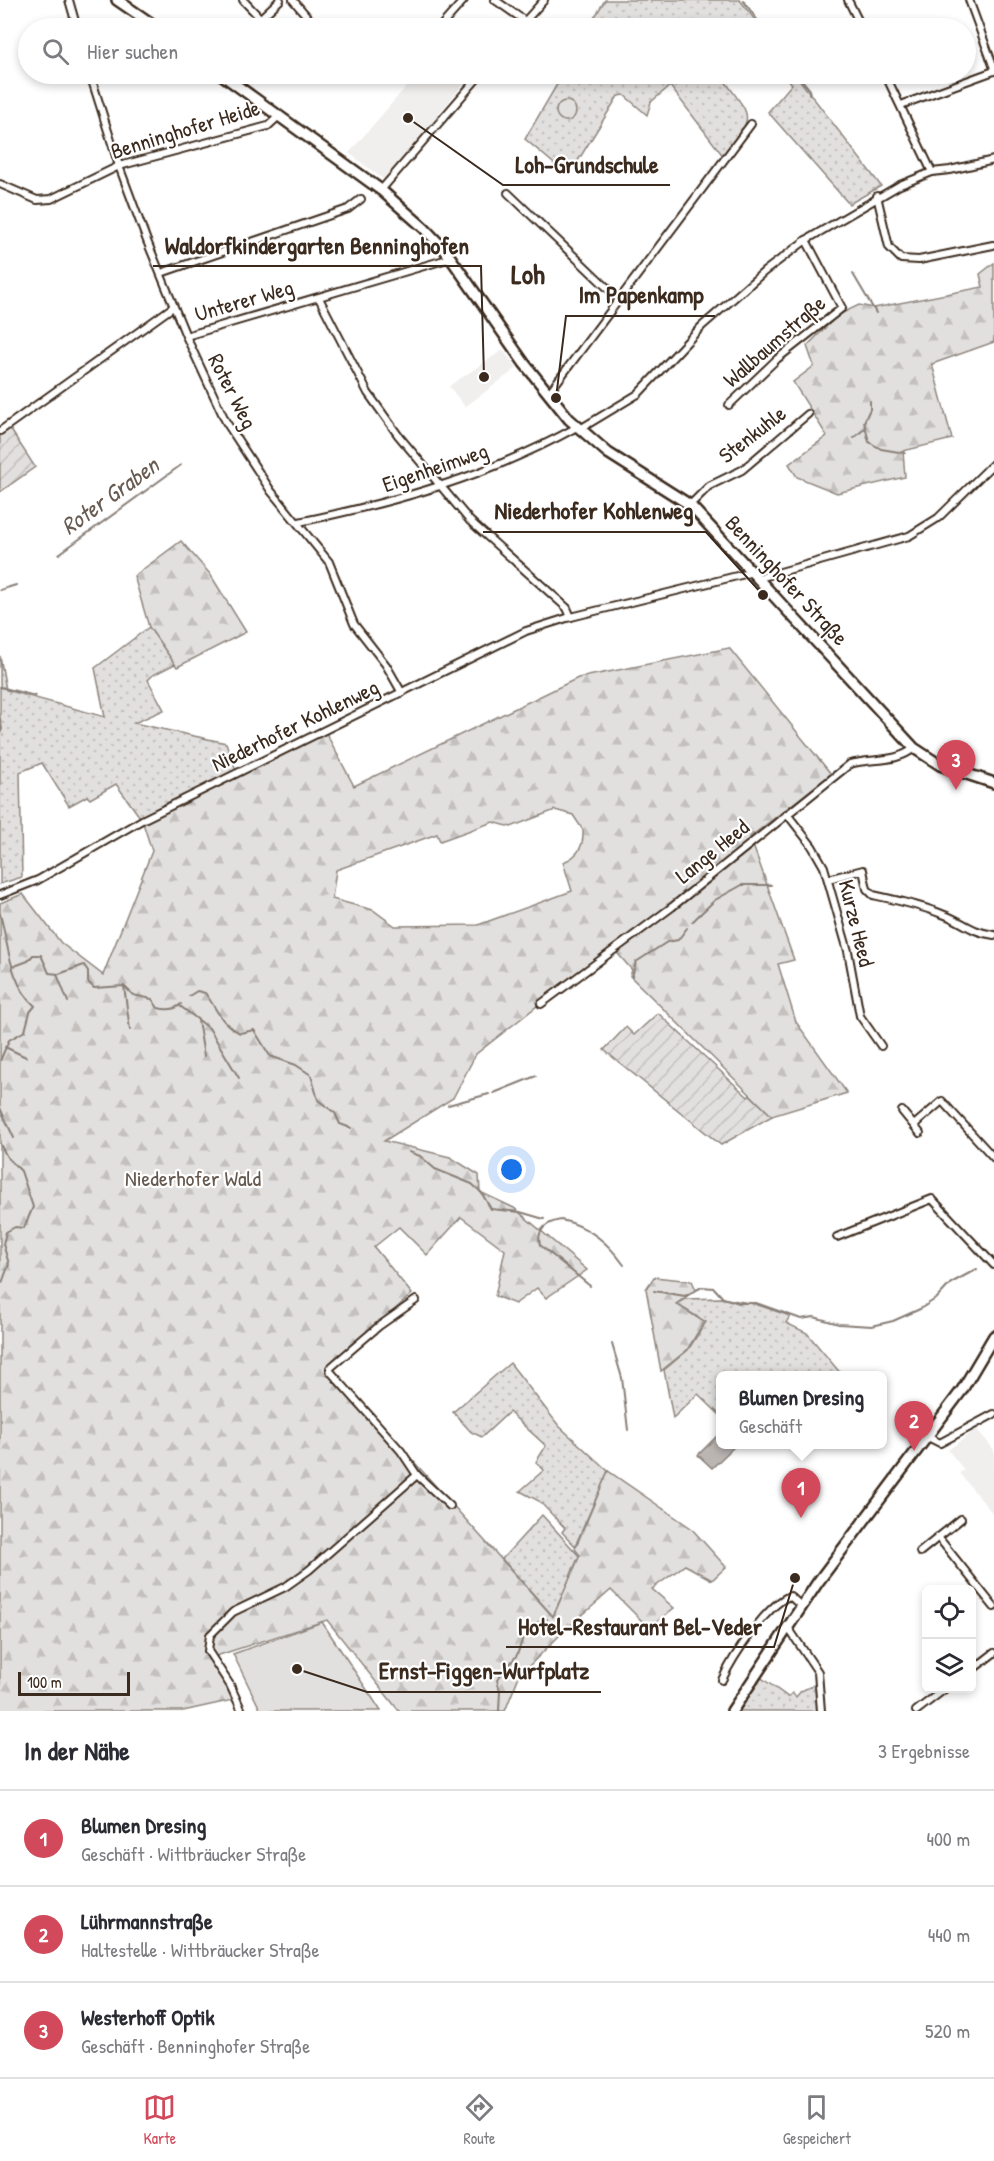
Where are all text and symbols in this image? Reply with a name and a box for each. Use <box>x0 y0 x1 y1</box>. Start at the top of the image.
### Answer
search box <box>18 18 976 84</box>
icon: search <box>39 35 72 68</box>
text: Hier suchen <box>87 36 178 66</box>
street label: Benninghofer Heide <box>107 92 263 166</box>
callout: Loh-Grundschule <box>503 143 670 185</box>
text: Loh-Grundschule <box>515 148 659 180</box>
callout: Waldorfkindergarten Benninghofen <box>153 224 481 266</box>
text: Waldorfkindergarten Benninghofen <box>165 229 469 262</box>
district label: Loh <box>511 255 545 293</box>
street label: Unterer Weg <box>191 272 297 328</box>
callout: Im Papenkamp <box>566 274 715 316</box>
text: Im Papenkamp <box>578 278 704 311</box>
street label: Wallbaumstraße <box>716 288 832 394</box>
street label: Roter Weg <box>201 348 265 434</box>
street label: Stenkuhle <box>712 398 792 470</box>
street label: Eigenheimweg <box>378 435 492 499</box>
water label: Roter Graben <box>54 448 167 542</box>
callout: Niederhofer Kohlenweg <box>483 490 706 532</box>
text: Niederhofer Kohlenweg <box>495 494 694 527</box>
street label: Benninghofer Straße <box>719 508 855 652</box>
street label: Niederhofer Kohlenweg <box>206 672 384 778</box>
pin: 3 <box>936 740 976 790</box>
street label: Lange Heed <box>669 812 755 890</box>
street label: Kurze Heed <box>832 876 882 970</box>
your location <box>497 1155 526 1184</box>
park label: Niederhofer Wald <box>125 1163 261 1193</box>
popup <box>716 1371 887 1449</box>
text: Blumen Dresing <box>739 1382 864 1412</box>
pin: 2 <box>894 1402 934 1451</box>
text: Geschäft <box>739 1412 802 1439</box>
pin: 1 <box>782 1468 820 1518</box>
map controls <box>922 1585 976 1693</box>
button: locate <box>922 1585 976 1639</box>
callout: Hotel-Restaurant Bel-Veder <box>506 1605 774 1647</box>
text: Hotel-Restaurant Bel-Veder <box>518 1610 763 1642</box>
button: layers <box>922 1639 976 1693</box>
callout: Ernst-Figgen-Wurfplatz <box>367 1650 601 1692</box>
text: Ernst-Figgen-Wurfplatz <box>379 1654 590 1687</box>
scale bar <box>18 1669 130 1696</box>
text: 100 m <box>27 1671 62 1693</box>
text: In der Nähe <box>24 1733 130 1768</box>
text: 3 Ergebnisse <box>878 1737 970 1764</box>
text: Blumen Dresing <box>81 1810 206 1840</box>
text: 1 <box>40 1825 47 1852</box>
text: 400 m <box>926 1825 970 1852</box>
text: Geschäft · Wittbräucker Straße <box>81 1840 306 1867</box>
text: Lührmannstraße <box>81 1906 213 1936</box>
text: 2 <box>39 1921 48 1948</box>
text: 440 m <box>928 1921 970 1948</box>
text: Haltestelle · Wittbräucker Straße <box>81 1936 319 1963</box>
text: Westerhoff Optik <box>81 2002 215 2032</box>
text: 3 <box>39 2017 48 2044</box>
text: 520 m <box>925 2017 970 2044</box>
text: Geschäft · Benninghofer Straße <box>81 2032 310 2059</box>
tab: Karte <box>143 2091 176 2149</box>
tab: Route <box>463 2091 496 2149</box>
tab: Gespeichert <box>783 2091 851 2149</box>

